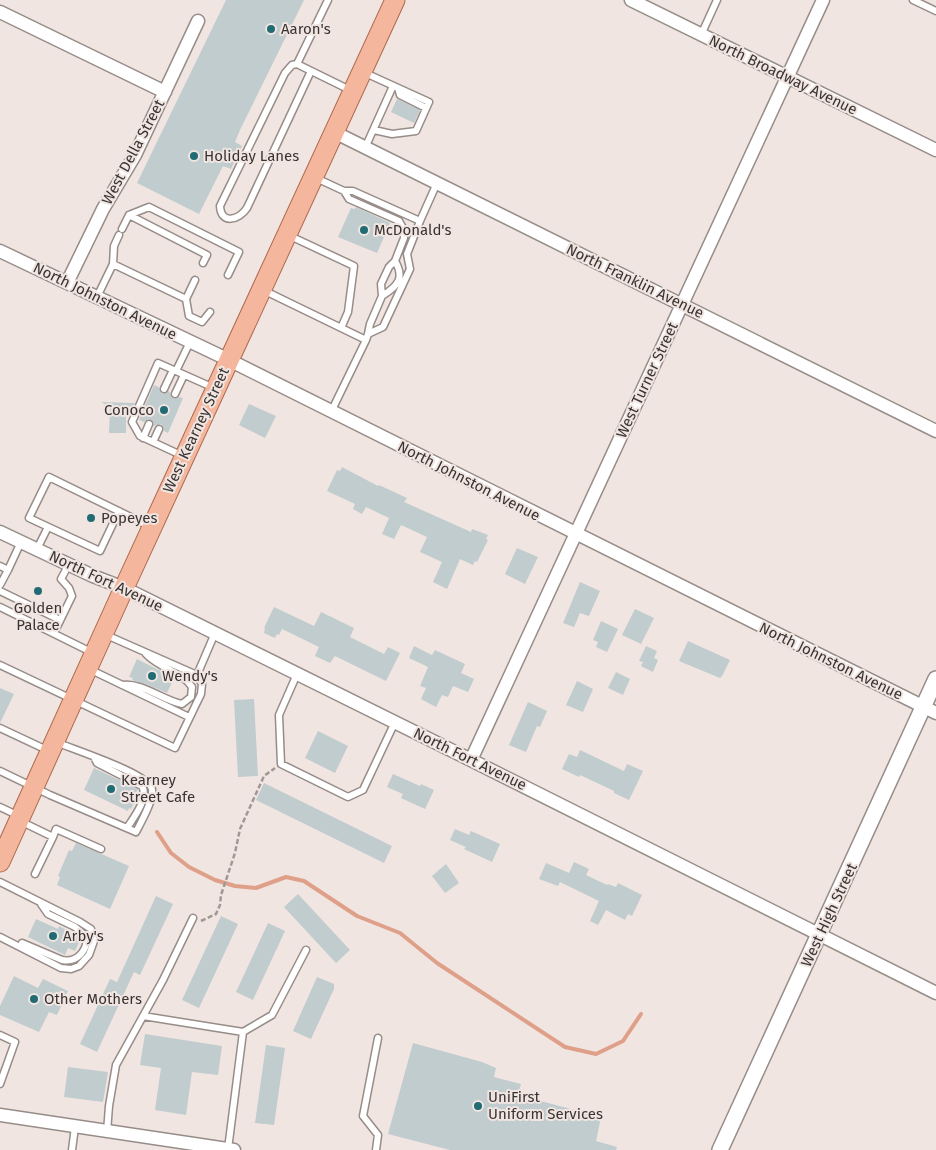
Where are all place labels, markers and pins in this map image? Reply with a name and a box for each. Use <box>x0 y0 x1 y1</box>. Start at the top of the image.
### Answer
place label: Aaron's <box>281 20 331 38</box>
marker: Aaron's <box>265 23 277 35</box>
place label: Holiday Lanes <box>204 147 299 165</box>
marker: Holiday Lanes <box>188 150 200 162</box>
place label: McDonald's <box>374 221 452 239</box>
marker: McDonald's <box>358 224 370 236</box>
place label: Conoco <box>104 401 154 419</box>
marker: Conoco <box>158 404 170 416</box>
place label: Popeyes <box>101 509 158 527</box>
marker: Popeyes <box>85 512 97 524</box>
marker: Golden Palace <box>32 585 44 597</box>
place label: Golden Palace <box>14 599 62 634</box>
place label: Wendy's <box>162 667 218 685</box>
marker: Wendy's <box>146 670 158 682</box>
place label: Kearney Street Cafe <box>121 771 195 806</box>
marker: Kearney Street Cafe <box>105 783 117 795</box>
place label: Arby's <box>63 927 104 945</box>
marker: Arby's <box>47 930 59 942</box>
place label: Other Mothers <box>44 990 142 1008</box>
marker: Other Mothers <box>28 993 40 1005</box>
place label: UniFirst Uniform Services <box>488 1088 603 1123</box>
marker: UniFirst Uniform Services <box>472 1100 484 1112</box>

